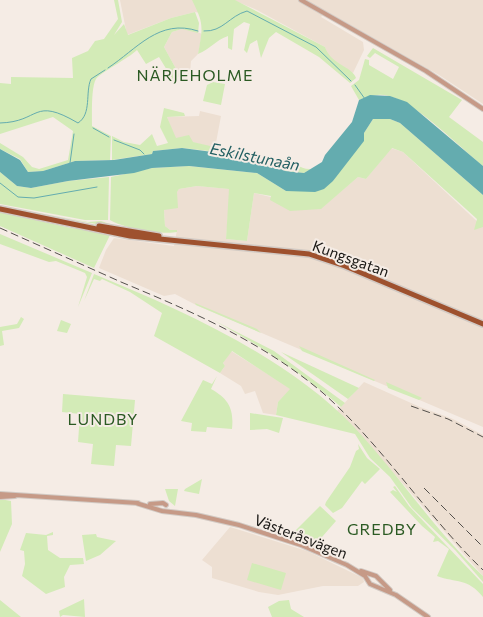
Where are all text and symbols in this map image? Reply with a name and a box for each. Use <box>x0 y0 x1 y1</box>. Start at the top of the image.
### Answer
district label: NÄRJEHOLME <box>136 65 254 84</box>
water label: Eskilstunaån <box>208 138 302 174</box>
street label: Kungsgatan <box>310 236 392 280</box>
district label: LUNDBY <box>67 409 139 428</box>
street label: Västeråsvägen <box>252 510 350 562</box>
district label: GREDBY <box>347 519 417 538</box>

